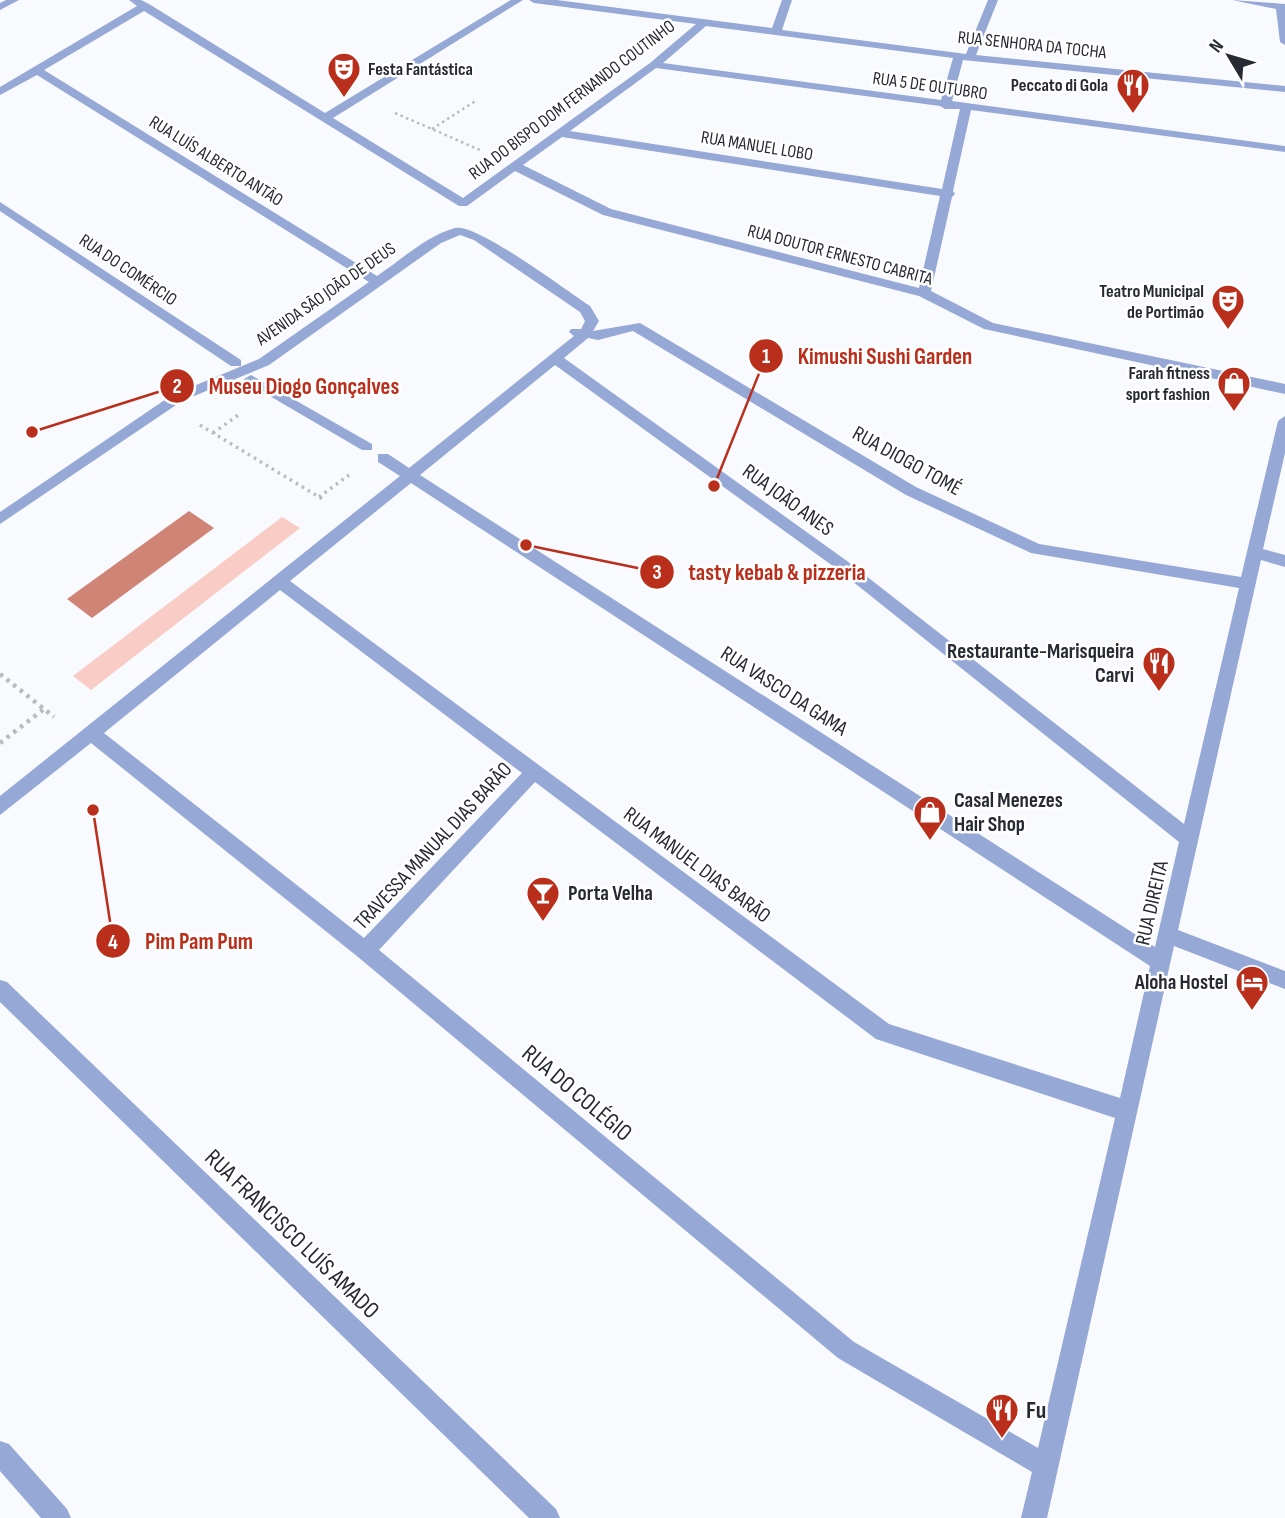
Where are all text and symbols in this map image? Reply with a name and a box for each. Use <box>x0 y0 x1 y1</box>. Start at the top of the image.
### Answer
street label: RUA DO BISPO DOM FERNANDO COUTINHO <box>465 16 679 184</box>
north arrow <box>1194 21 1264 91</box>
street label: RUA SENHORA DA TOCHA <box>957 27 1108 63</box>
text: N <box>1205 35 1229 58</box>
theatre icon: Festa Fantástica <box>325 50 363 99</box>
place label: Festa Fantástica <box>368 59 473 80</box>
restaurant icon: Peccato di Gola <box>1114 66 1152 115</box>
street label: RUA 5 DE OUTUBRO <box>871 68 989 104</box>
place label: Peccato di Gola <box>1011 75 1108 96</box>
street label: RUA LUÍS ALBERTO ANTÃO <box>145 111 287 211</box>
street label: RUA MANUEL LOBO <box>699 127 815 165</box>
street label: RUA DOUTOR ERNESTO CABRITA <box>745 220 935 290</box>
street label: RUA DO COMÉRCIO <box>75 230 181 310</box>
street label: AVENIDA SÃO JOÃO DE DEUS <box>251 238 400 351</box>
place label: Teatro Municipal de Portimão <box>1099 281 1204 323</box>
theatre icon: Teatro Municipal de Portimão <box>1209 282 1247 331</box>
callout: Kimushi Sushi Garden <box>748 334 986 378</box>
text: Kimushi Sushi Garden <box>798 343 972 371</box>
text: 1 <box>762 344 770 369</box>
place label: Farah fitness sport fashion <box>1126 363 1210 405</box>
callout: Museu Diogo Gonçalves <box>159 364 413 408</box>
shop icon: Farah fitness sport fashion <box>1215 364 1253 413</box>
text: Museu Diogo Gonçalves <box>209 373 399 401</box>
text: 2 <box>172 374 182 399</box>
street label: RUA DIOGO TOMÉ <box>848 421 966 501</box>
street label: RUA JOÃO ANES <box>738 459 838 541</box>
callout: tasty kebab & pizzeria <box>640 550 880 594</box>
text: tasty kebab & pizzeria <box>688 559 866 587</box>
text: 3 <box>652 560 662 585</box>
place label: Restaurante-Marisqueira Carvi <box>947 639 1134 688</box>
street label: RUA VASCO DA GAMA <box>716 641 853 742</box>
restaurant icon: Restaurante-Marisqueira Carvi <box>1140 644 1178 693</box>
street label: TRAVESSA MANUAL DIAS BARÃO <box>349 757 517 935</box>
place label: Casal Menezes Hair Shop <box>954 788 1063 837</box>
shop icon: Casal Menezes Hair Shop <box>911 793 949 842</box>
street label: RUA MANUEL DIAS BARÃO <box>619 802 775 928</box>
street label: RUA DIREITA <box>1130 857 1174 948</box>
bar icon: Porta Velha <box>524 874 562 923</box>
place label: Porta Velha <box>568 881 653 906</box>
callout: Pim Pam Pum <box>96 919 267 963</box>
text: Pim Pam Pum <box>145 928 253 956</box>
text: 4 <box>108 930 118 955</box>
hotel icon: Aloha Hostel <box>1233 963 1271 1012</box>
place label: Aloha Hostel <box>1134 970 1228 995</box>
street label: RUA DO COLÉGIO <box>516 1039 638 1147</box>
street label: RUA FRANCISCO LUÍS AMADO <box>199 1143 385 1325</box>
restaurant icon: Fu <box>983 1391 1021 1440</box>
place label: Fu <box>1026 1396 1046 1425</box>

